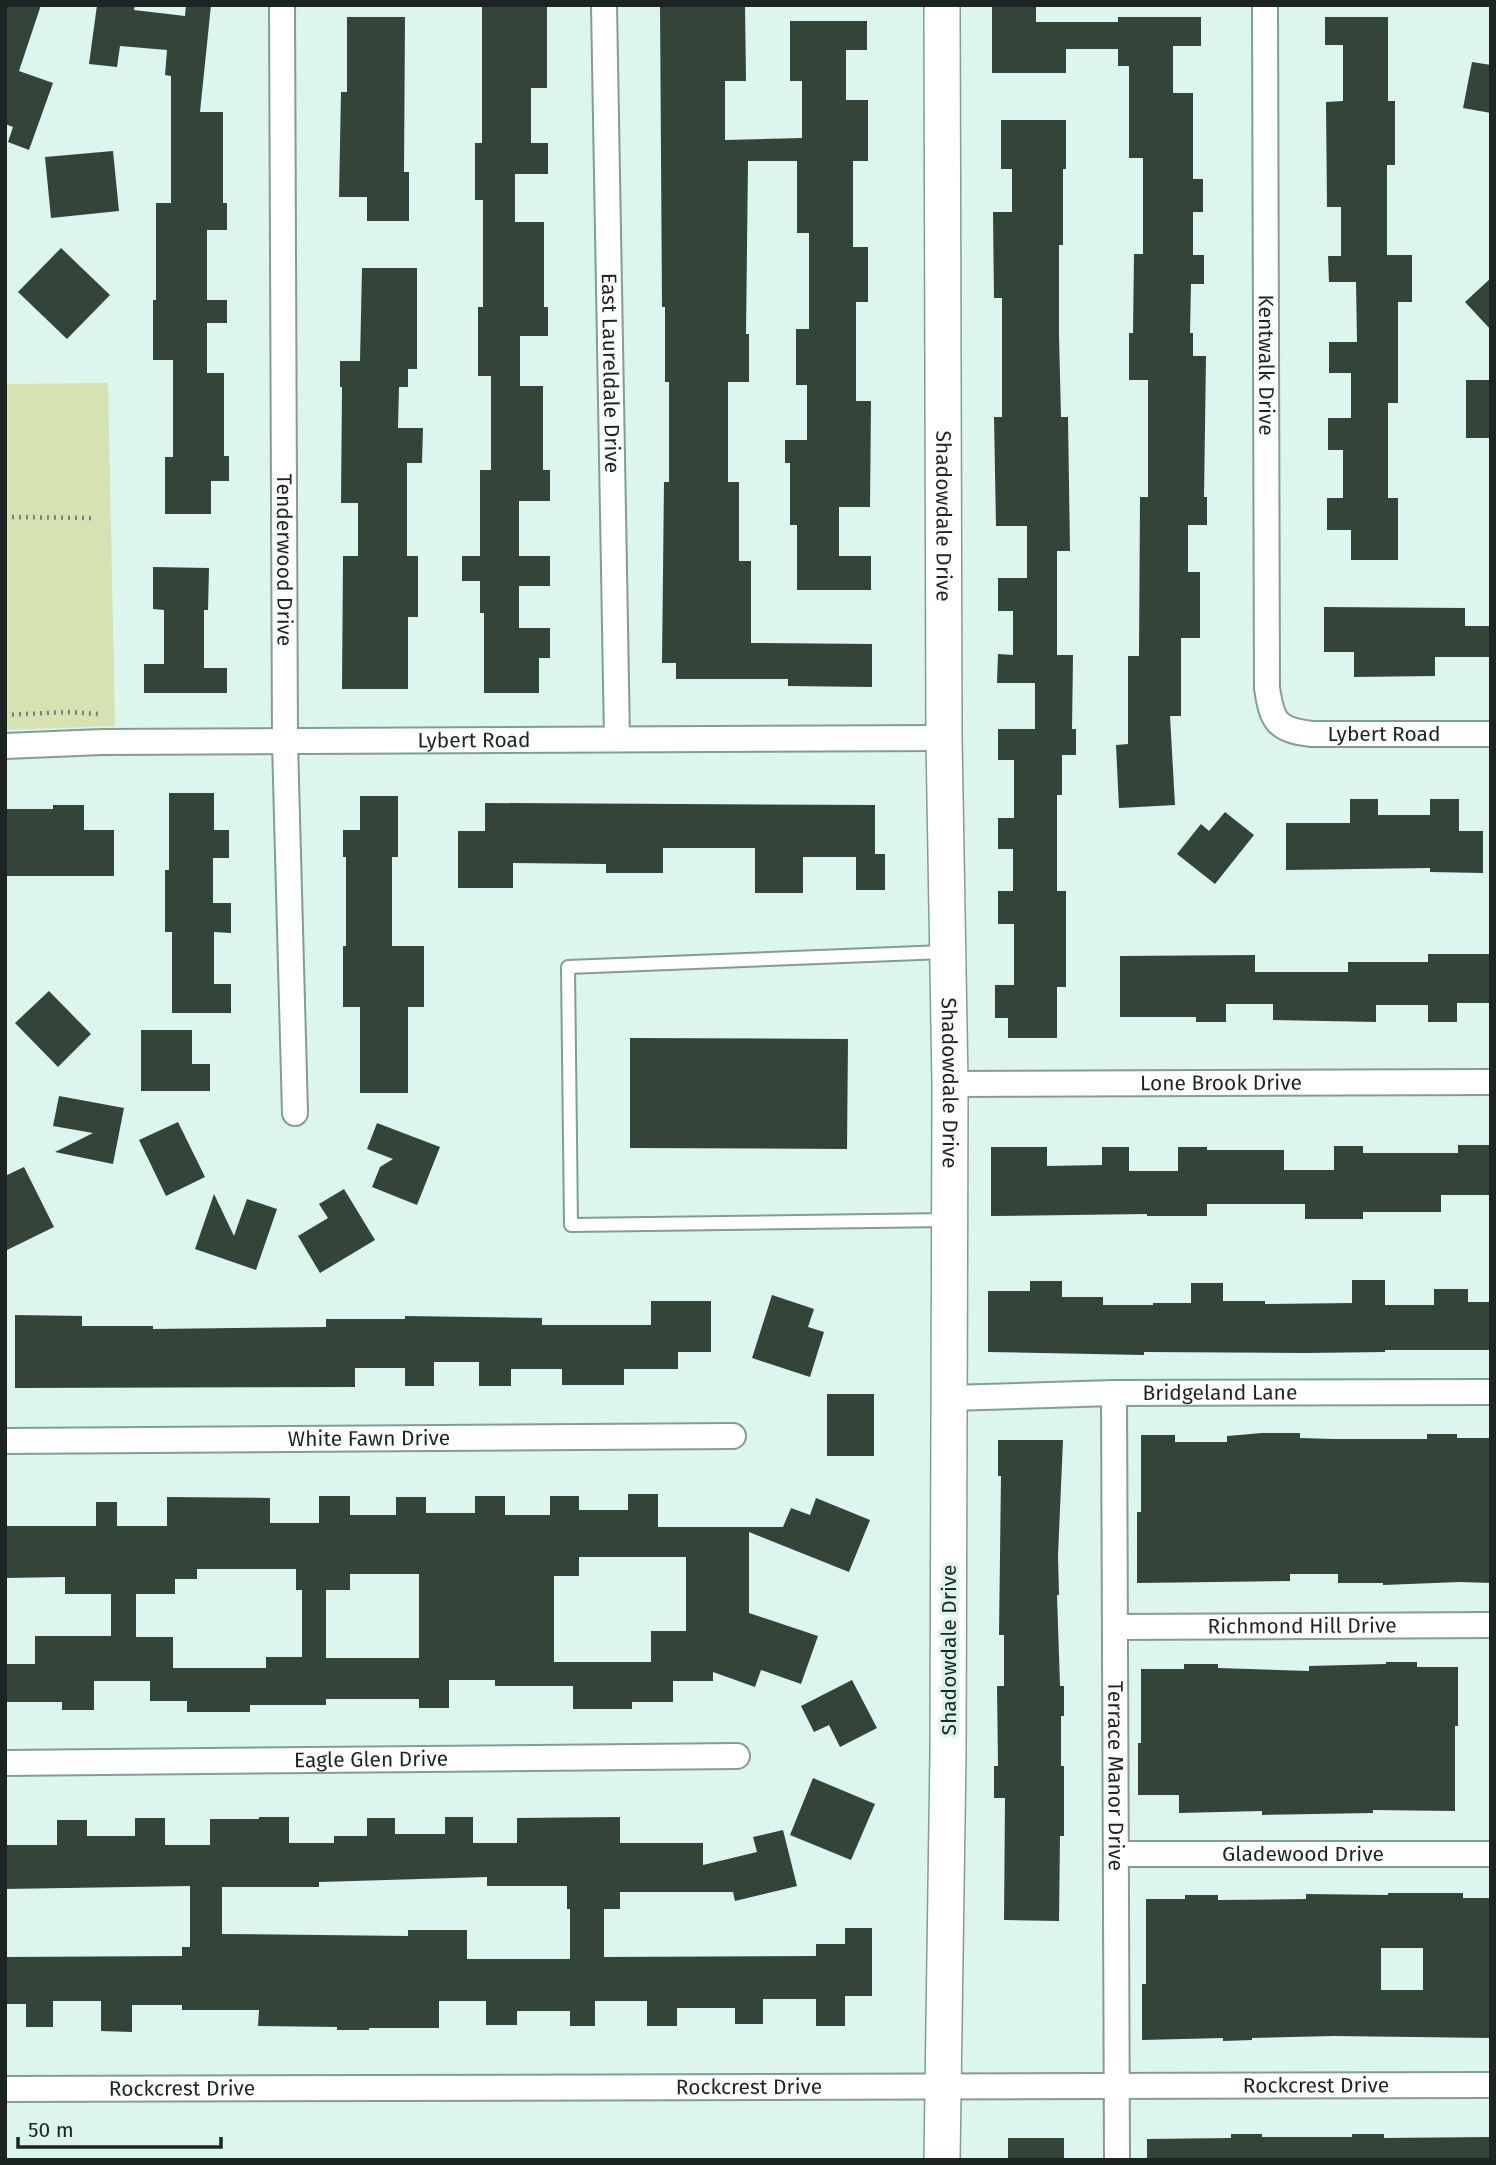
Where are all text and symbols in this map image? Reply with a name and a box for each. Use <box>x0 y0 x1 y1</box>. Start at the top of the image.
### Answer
street label: East Laureldale Drive <box>596 273 625 473</box>
street label: Kentwalk Drive <box>1253 294 1279 436</box>
street label: Shadowdale Drive <box>930 430 957 602</box>
street label: Tenderwood Drive <box>271 474 298 646</box>
street label: Lybert Road <box>1328 721 1441 747</box>
street label: Lybert Road <box>417 727 530 754</box>
street label: Shadowdale Drive <box>935 997 963 1169</box>
street label: Lone Brook Drive <box>1140 1070 1302 1096</box>
street label: Bridgeland Lane <box>1142 1380 1297 1406</box>
street label: White Fawn Drive <box>288 1425 450 1452</box>
street label: Shadowdale Drive <box>936 1564 962 1736</box>
street label: Richmond Hill Drive <box>1207 1613 1397 1640</box>
street label: Terrace Manor Drive <box>1102 1681 1129 1871</box>
street label: Eagle Glen Drive <box>294 1746 448 1773</box>
street label: Gladewood Drive <box>1222 1841 1384 1867</box>
street label: Rockcrest Drive <box>1243 2072 1389 2099</box>
street label: Rockcrest Drive <box>676 2074 822 2100</box>
street label: Rockcrest Drive <box>109 2075 255 2102</box>
scale bar <box>18 2106 220 2150</box>
text: 50 m <box>28 2117 74 2143</box>

